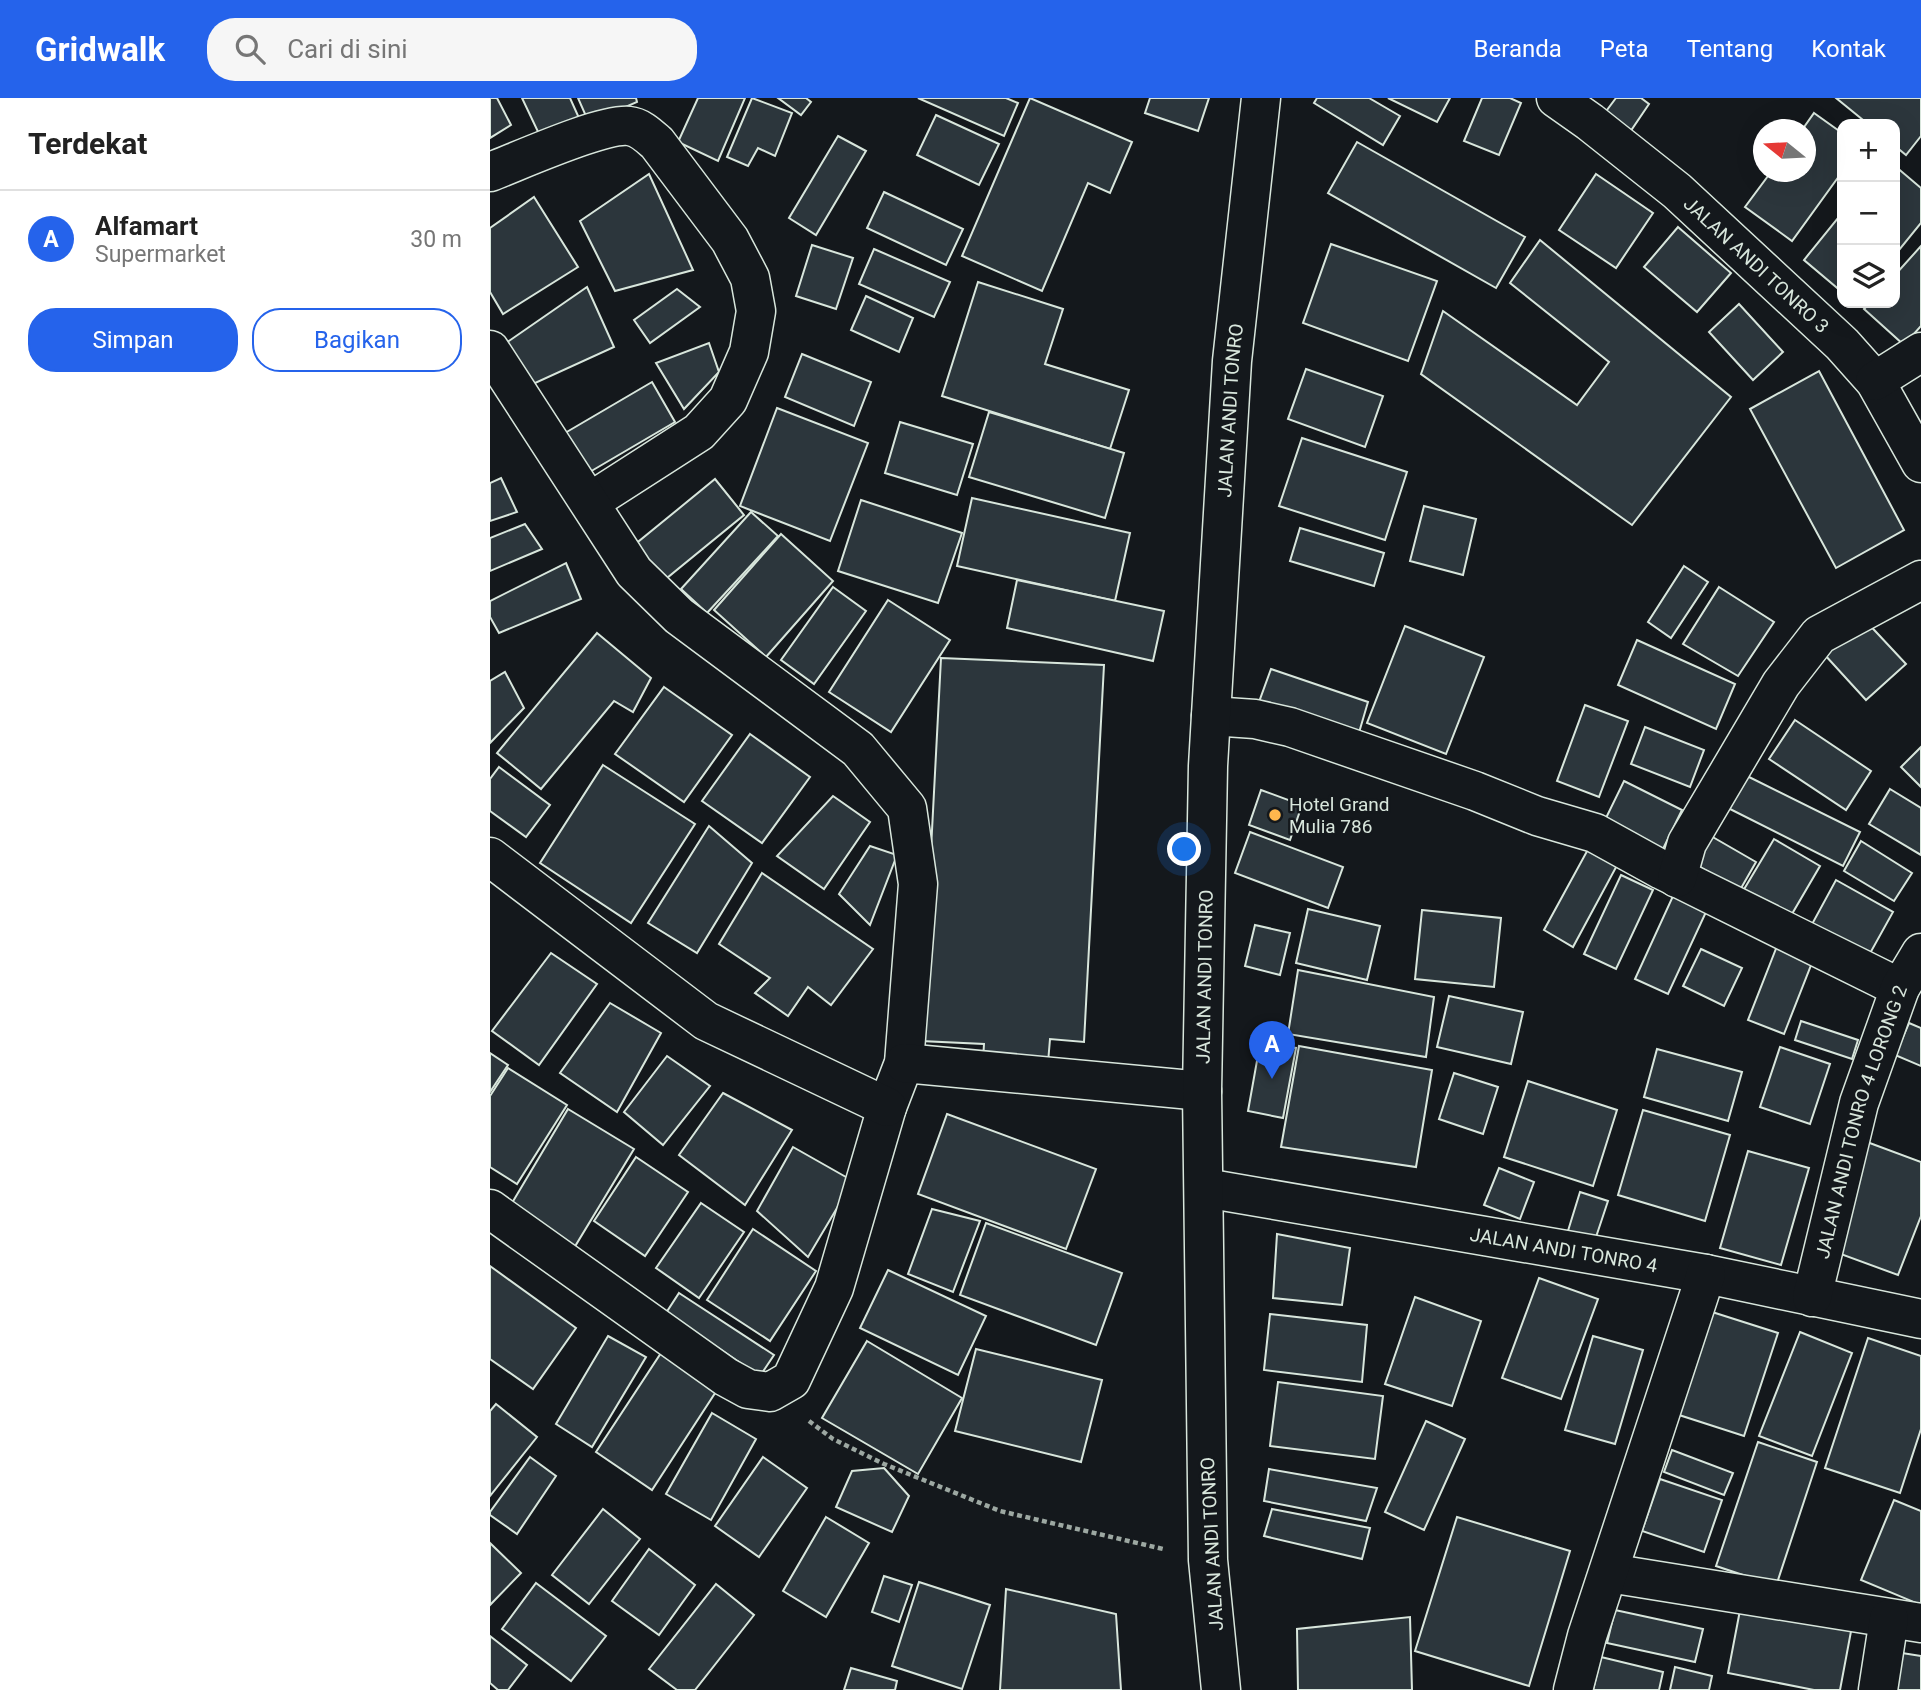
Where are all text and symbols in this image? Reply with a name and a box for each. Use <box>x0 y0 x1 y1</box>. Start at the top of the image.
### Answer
search box <box>207 18 697 81</box>
text: Gridwalk <box>35 30 165 69</box>
icon: search <box>231 30 269 68</box>
text: Cari di sini <box>287 34 408 64</box>
text: Beranda <box>1474 35 1562 63</box>
text: Peta <box>1600 35 1648 63</box>
text: Tentang <box>1686 35 1773 63</box>
text: Kontak <box>1811 35 1886 63</box>
north arrow <box>1753 119 1816 182</box>
map controls <box>1837 119 1900 308</box>
button: + <box>1837 119 1900 182</box>
text: Terdekat <box>28 126 147 161</box>
button: − <box>1837 182 1900 245</box>
street label: JALAN ANDI TONRO 3 <box>1679 192 1834 338</box>
text: Alfamart <box>95 211 198 241</box>
text: A <box>43 226 59 253</box>
text: 30 m <box>410 226 462 253</box>
text: Supermarket <box>95 241 226 268</box>
button: layers <box>1837 245 1900 308</box>
button: Simpan <box>28 308 238 372</box>
button: Bagikan <box>252 308 462 372</box>
street label: JALAN ANDI TONRO <box>1212 322 1248 498</box>
place label: Hotel Grand Mulia 786 <box>1289 793 1390 838</box>
marker: Hotel Grand Mulia 786 <box>1267 807 1283 823</box>
your location <box>1167 832 1201 866</box>
street label: JALAN ANDI TONRO <box>1191 889 1217 1064</box>
street label: JALAN ANDI TONRO 4 LORONG 2 <box>1810 982 1912 1261</box>
pin: A <box>1249 1021 1295 1079</box>
street label: JALAN ANDI TONRO 4 <box>1468 1222 1659 1277</box>
street label: JALAN ANDI TONRO <box>1196 1456 1228 1632</box>

